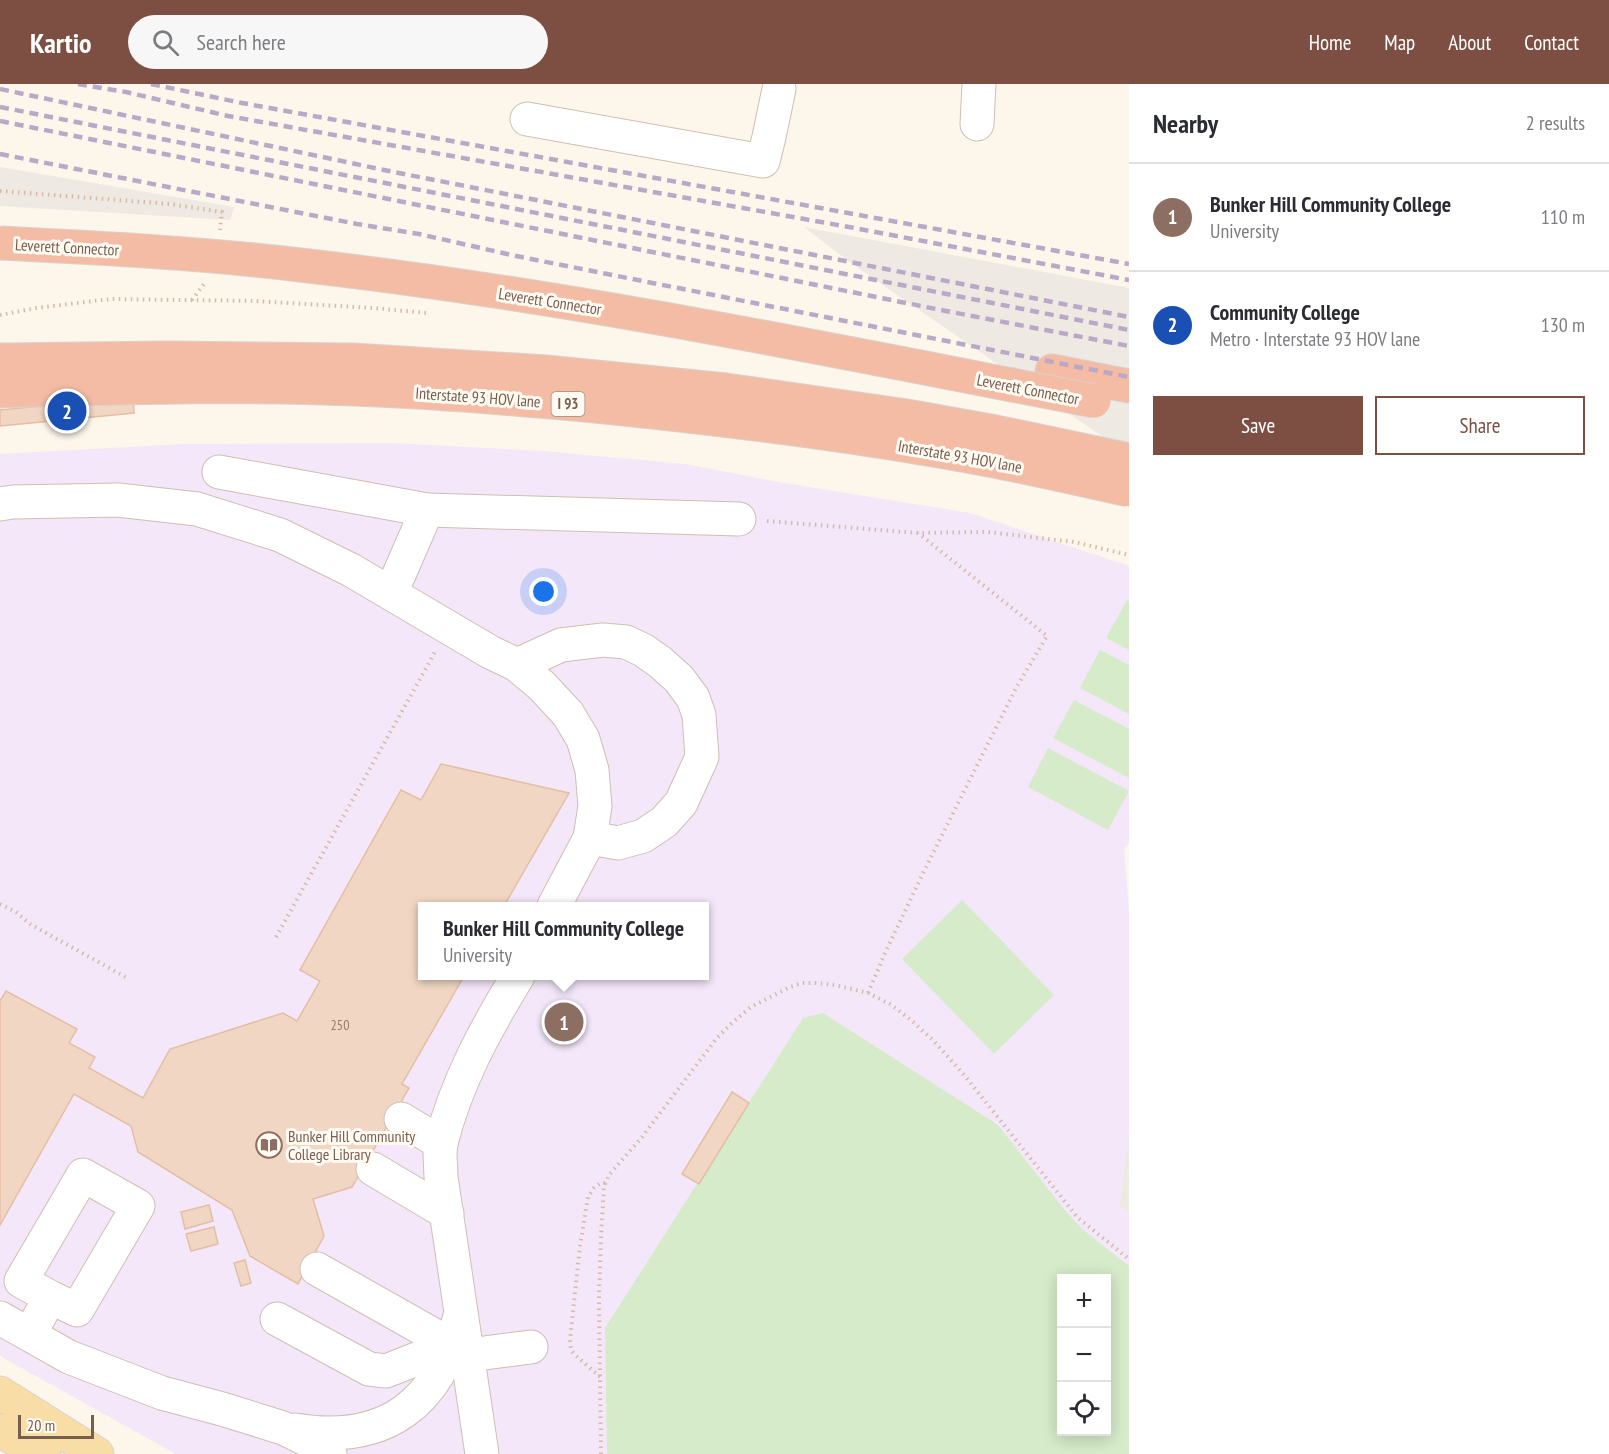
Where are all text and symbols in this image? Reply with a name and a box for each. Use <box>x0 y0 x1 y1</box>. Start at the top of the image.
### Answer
search box <box>128 15 548 69</box>
text: Kartio <box>30 24 92 61</box>
icon: search <box>149 26 182 59</box>
text: Search here <box>197 28 286 56</box>
text: Home <box>1309 29 1351 56</box>
text: Map <box>1384 29 1415 56</box>
text: About <box>1448 29 1491 56</box>
text: Contact <box>1524 29 1579 56</box>
text: Nearby <box>1153 107 1218 140</box>
text: 2 results <box>1526 110 1585 136</box>
text: Bunker Hill Community College <box>1210 190 1451 218</box>
text: 1 <box>1168 204 1177 230</box>
text: 110 m <box>1541 204 1585 230</box>
text: University <box>1210 218 1279 244</box>
street label: Leverett Connector <box>15 234 120 260</box>
street label: Leverett Connector <box>497 283 603 319</box>
text: Community College <box>1210 298 1360 326</box>
text: 2 <box>1168 312 1177 338</box>
text: 130 m <box>1541 312 1585 338</box>
text: Metro · Interstate 93 HOV lane <box>1210 326 1420 352</box>
street label: Leverett Connector <box>975 369 1081 409</box>
street label: Interstate 93 HOV lane <box>415 383 541 411</box>
pin: 2 <box>48 388 86 434</box>
road number: I 93 <box>552 392 584 416</box>
button: Save <box>1153 396 1363 455</box>
button: Share <box>1375 396 1585 455</box>
street label: Interstate 93 HOV lane <box>896 435 1024 477</box>
your location <box>529 577 558 606</box>
popup <box>418 902 709 980</box>
text: Bunker Hill Community College <box>443 914 684 942</box>
text: University <box>443 942 512 968</box>
pin: 1 <box>544 1000 584 1044</box>
house number: 250 <box>331 1016 349 1034</box>
place label: Bunker Hill Community College Library <box>288 1126 415 1164</box>
library icon: Bunker Hill Community College Library <box>254 1130 284 1160</box>
map controls <box>1057 1274 1111 1436</box>
button: + <box>1057 1274 1111 1328</box>
button: − <box>1057 1328 1111 1382</box>
button: locate <box>1057 1382 1111 1436</box>
scale bar <box>18 1412 94 1440</box>
text: 20 m <box>27 1415 55 1435</box>

